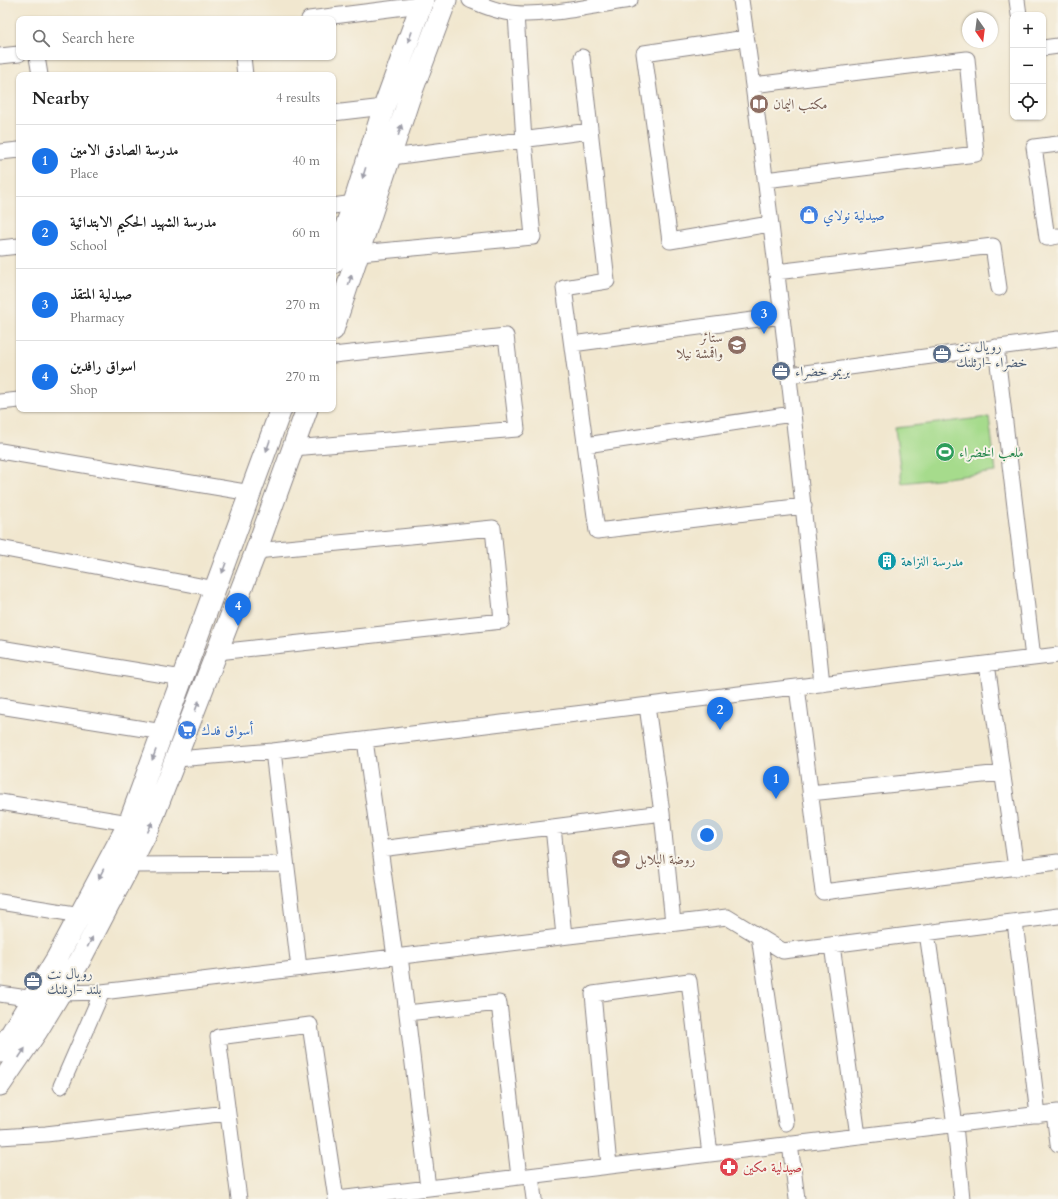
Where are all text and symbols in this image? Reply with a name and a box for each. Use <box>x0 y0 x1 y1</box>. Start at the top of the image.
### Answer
north arrow <box>962 12 998 48</box>
map controls <box>1010 12 1046 120</box>
button: + <box>1010 12 1046 48</box>
search box <box>16 16 336 60</box>
icon: search <box>30 27 52 49</box>
text: Search here <box>62 28 135 48</box>
one-way arrow <box>406 31 412 43</box>
button: − <box>1010 48 1046 84</box>
button: locate <box>1010 84 1046 120</box>
text: Nearby <box>32 87 89 110</box>
text: 4 results <box>276 89 320 107</box>
library icon: مكتب اليمان <box>748 93 770 115</box>
place label: مكتب اليمان <box>773 95 828 114</box>
one-way arrow <box>397 124 403 136</box>
text: مدرسة الصادق الامين <box>70 140 178 160</box>
text: 1 <box>42 152 48 170</box>
text: 40 m <box>292 152 320 170</box>
text: Place <box>70 165 98 183</box>
one-way arrow <box>361 167 367 179</box>
shop icon: صيدلية نولاي <box>798 204 820 226</box>
place label: صيدلية نولاي <box>823 206 885 227</box>
text: مدرسة الشهيد الحكيم الابتدائية <box>70 212 217 232</box>
text: 2 <box>42 224 48 242</box>
text: 60 m <box>292 224 320 242</box>
text: School <box>70 237 107 255</box>
one-way arrow <box>347 274 353 286</box>
text: صيدلية المتقذ <box>70 284 132 304</box>
text: 3 <box>42 296 48 314</box>
text: 270 m <box>286 296 320 314</box>
pin: 3 <box>751 301 777 334</box>
text: Pharmacy <box>70 309 125 327</box>
place label: ستائر واقمشة نيلا <box>676 328 723 363</box>
school or university icon: ستائر واقمشة نيلا <box>726 334 748 356</box>
place label: رويال نت خضراء -ارثلنك <box>956 337 1027 372</box>
office icon: رويال نت خضراء -ارثلنك <box>931 343 953 365</box>
text: اسواق رافدين <box>70 356 136 376</box>
office icon: بريمو خضراء <box>770 360 792 382</box>
place label: بريمو خضراء <box>795 362 850 381</box>
text: 4 <box>42 368 48 386</box>
text: 270 m <box>286 368 320 386</box>
text: Shop <box>70 381 98 399</box>
one-way arrow <box>265 440 271 452</box>
sports icon: ملعب الخضراء <box>934 441 956 463</box>
place label: ملعب الخضراء <box>959 443 1024 462</box>
building icon: مدرسة النزاهة <box>876 550 898 572</box>
place label: مدرسة النزاهة <box>901 552 964 571</box>
one-way arrow <box>220 562 226 574</box>
pin: 4 <box>225 593 251 626</box>
pin: 2 <box>707 697 733 730</box>
one-way arrow <box>194 699 200 711</box>
supermarket icon: أسواق فدك <box>176 719 198 741</box>
place label: أسواق فدك <box>201 720 254 740</box>
one-way arrow <box>151 750 157 762</box>
pin: 1 <box>763 766 789 799</box>
one-way arrow <box>147 820 153 832</box>
your location <box>697 825 717 845</box>
school or university icon: روضة البلابل <box>610 848 632 870</box>
place label: روضة البلابل <box>635 850 695 870</box>
one-way arrow <box>98 868 105 880</box>
one-way arrow <box>86 936 93 948</box>
place label: رويال نت بلند -ارثلنك <box>47 964 102 999</box>
office icon: رويال نت بلند -ارثلنك <box>22 970 44 992</box>
one-way arrow <box>18 1048 26 1058</box>
pharmacy icon: صيدلية مكين <box>718 1156 740 1178</box>
place label: صيدلية مكين <box>743 1158 802 1177</box>

